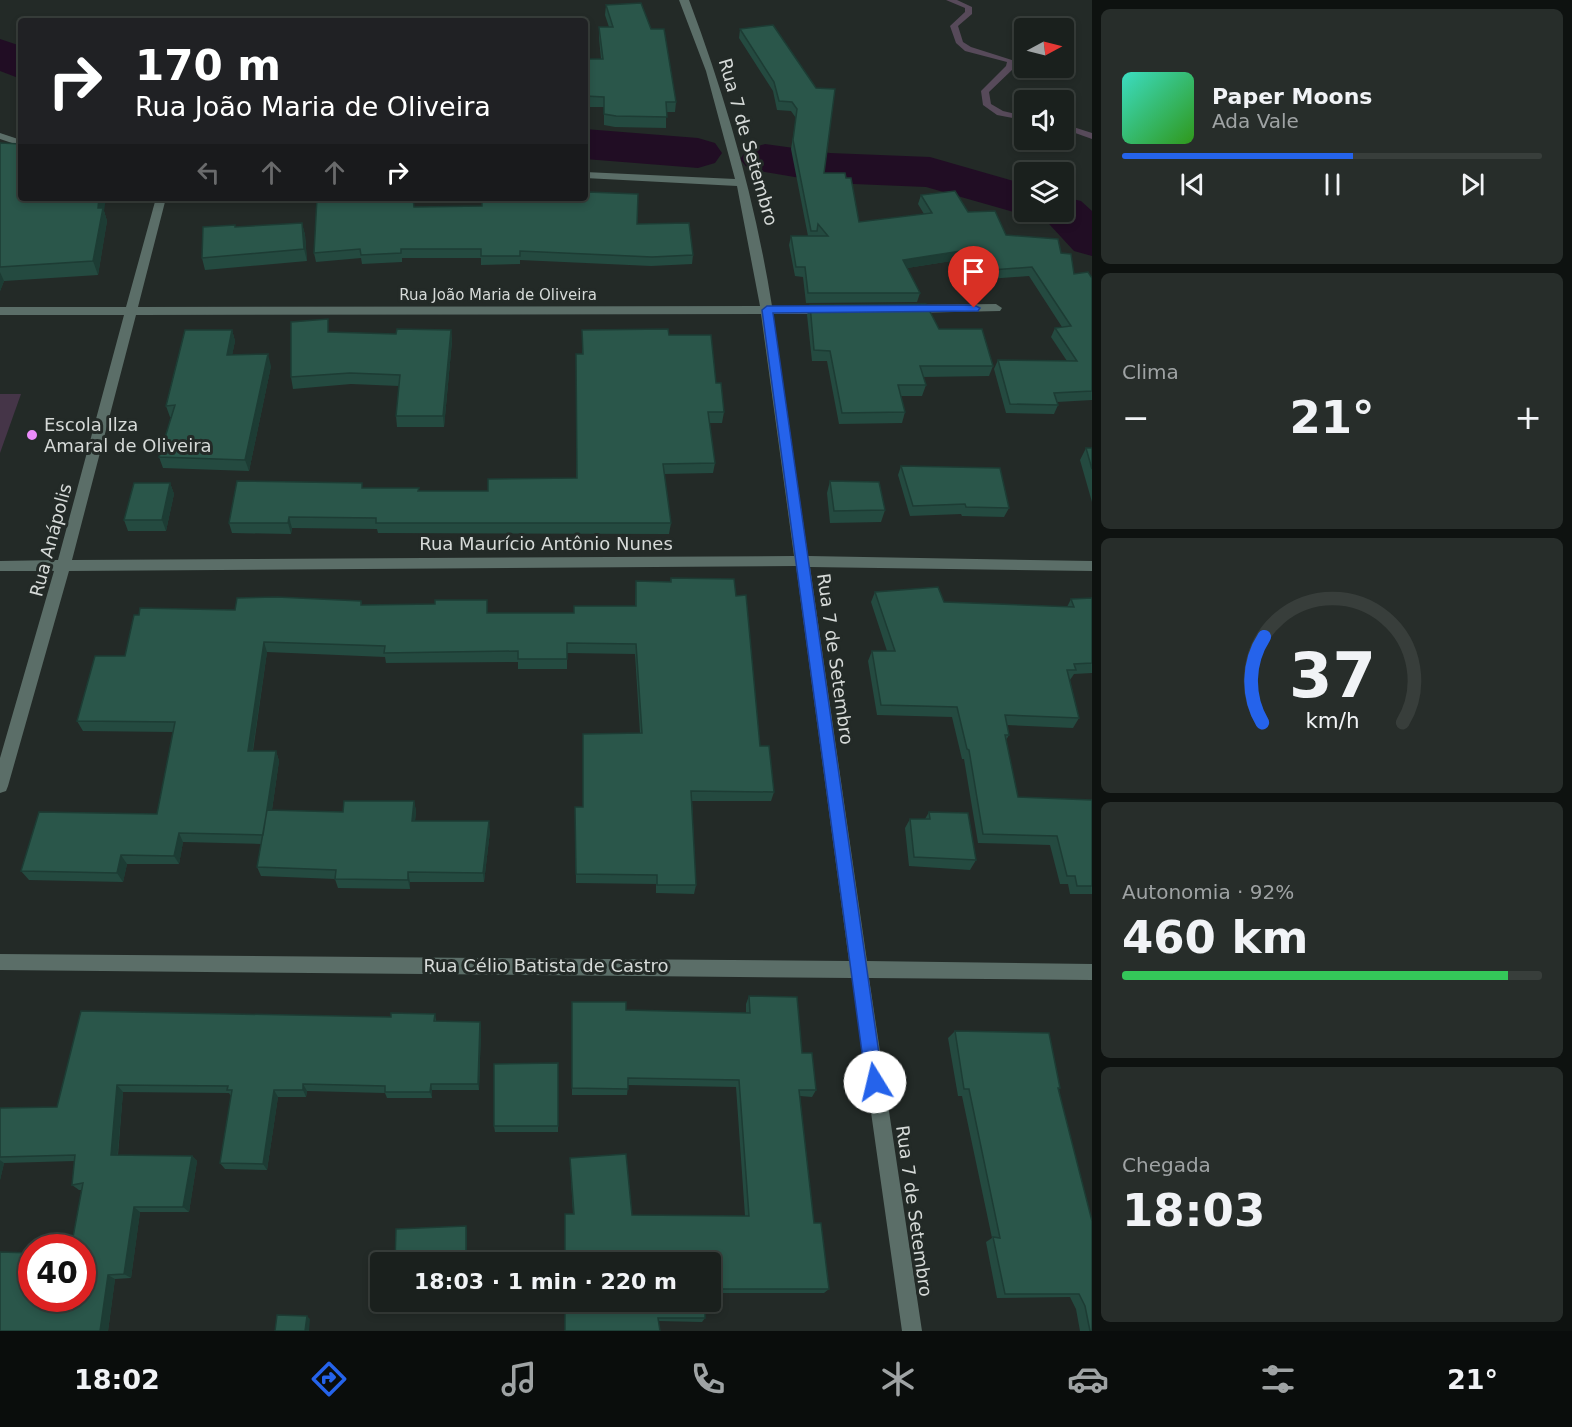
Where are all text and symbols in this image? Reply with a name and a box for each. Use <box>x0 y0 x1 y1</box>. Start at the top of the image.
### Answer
north arrow <box>1014 18 1074 78</box>
map controls <box>1014 18 1074 222</box>
text: 170 m <box>135 41 281 90</box>
icon: right <box>36 42 114 120</box>
street label: Rua 7 de Setembro <box>715 56 782 228</box>
text: Paper Moons <box>1212 84 1372 109</box>
button: sound <box>1014 90 1074 150</box>
text: Rua João Maria de Oliveira <box>135 91 491 122</box>
text: Ada Vale <box>1212 109 1299 133</box>
icon: left <box>192 156 225 189</box>
icon: ahead <box>255 156 288 189</box>
icon: ahead <box>318 156 351 189</box>
icon: right <box>381 156 414 189</box>
button: layers <box>1014 162 1074 222</box>
icon: previous <box>1176 168 1209 201</box>
icon: pause <box>1316 168 1349 201</box>
icon: next <box>1456 168 1489 201</box>
pin <box>948 246 999 308</box>
icon: arrive <box>957 255 990 288</box>
street label: Rua João Maria de Oliveira <box>399 286 597 304</box>
text: Clima <box>1122 360 1179 384</box>
text: 21° <box>1289 391 1375 444</box>
text: − <box>1122 398 1150 437</box>
text: + <box>1514 398 1542 437</box>
place label: Escola Ilza Amaral de Oliveira <box>44 414 212 456</box>
marker: Escola Ilza Amaral de Oliveira <box>25 428 39 442</box>
street label: Rua Anápolis <box>25 481 76 599</box>
street label: Rua Maurício Antônio Nunes <box>419 533 673 554</box>
street label: Rua 7 de Setembro <box>813 572 858 746</box>
text: 37 <box>1289 639 1375 712</box>
text: km/h <box>1305 708 1359 733</box>
text: Autonomia · 92% <box>1122 880 1294 904</box>
text: 460 km <box>1122 911 1308 964</box>
street label: Rua Célio Batista de Castro <box>423 955 669 976</box>
position arrow <box>843 1050 907 1114</box>
street label: Rua 7 de Setembro <box>892 1124 937 1298</box>
text: Chegada <box>1122 1153 1211 1177</box>
text: 18:03 <box>1122 1184 1265 1237</box>
speed limit sign: 40 <box>18 1234 96 1312</box>
text: 18:03 · 1 min · 220 m <box>414 1269 677 1294</box>
icon: directions <box>308 1358 350 1400</box>
icon: music <box>498 1358 540 1400</box>
icon: phone <box>687 1358 729 1400</box>
icon: climate <box>877 1358 919 1400</box>
icon: car <box>1067 1358 1109 1400</box>
icon: filters <box>1257 1358 1299 1400</box>
text: 18:02 <box>74 1364 160 1395</box>
text: 21° <box>1447 1364 1498 1395</box>

